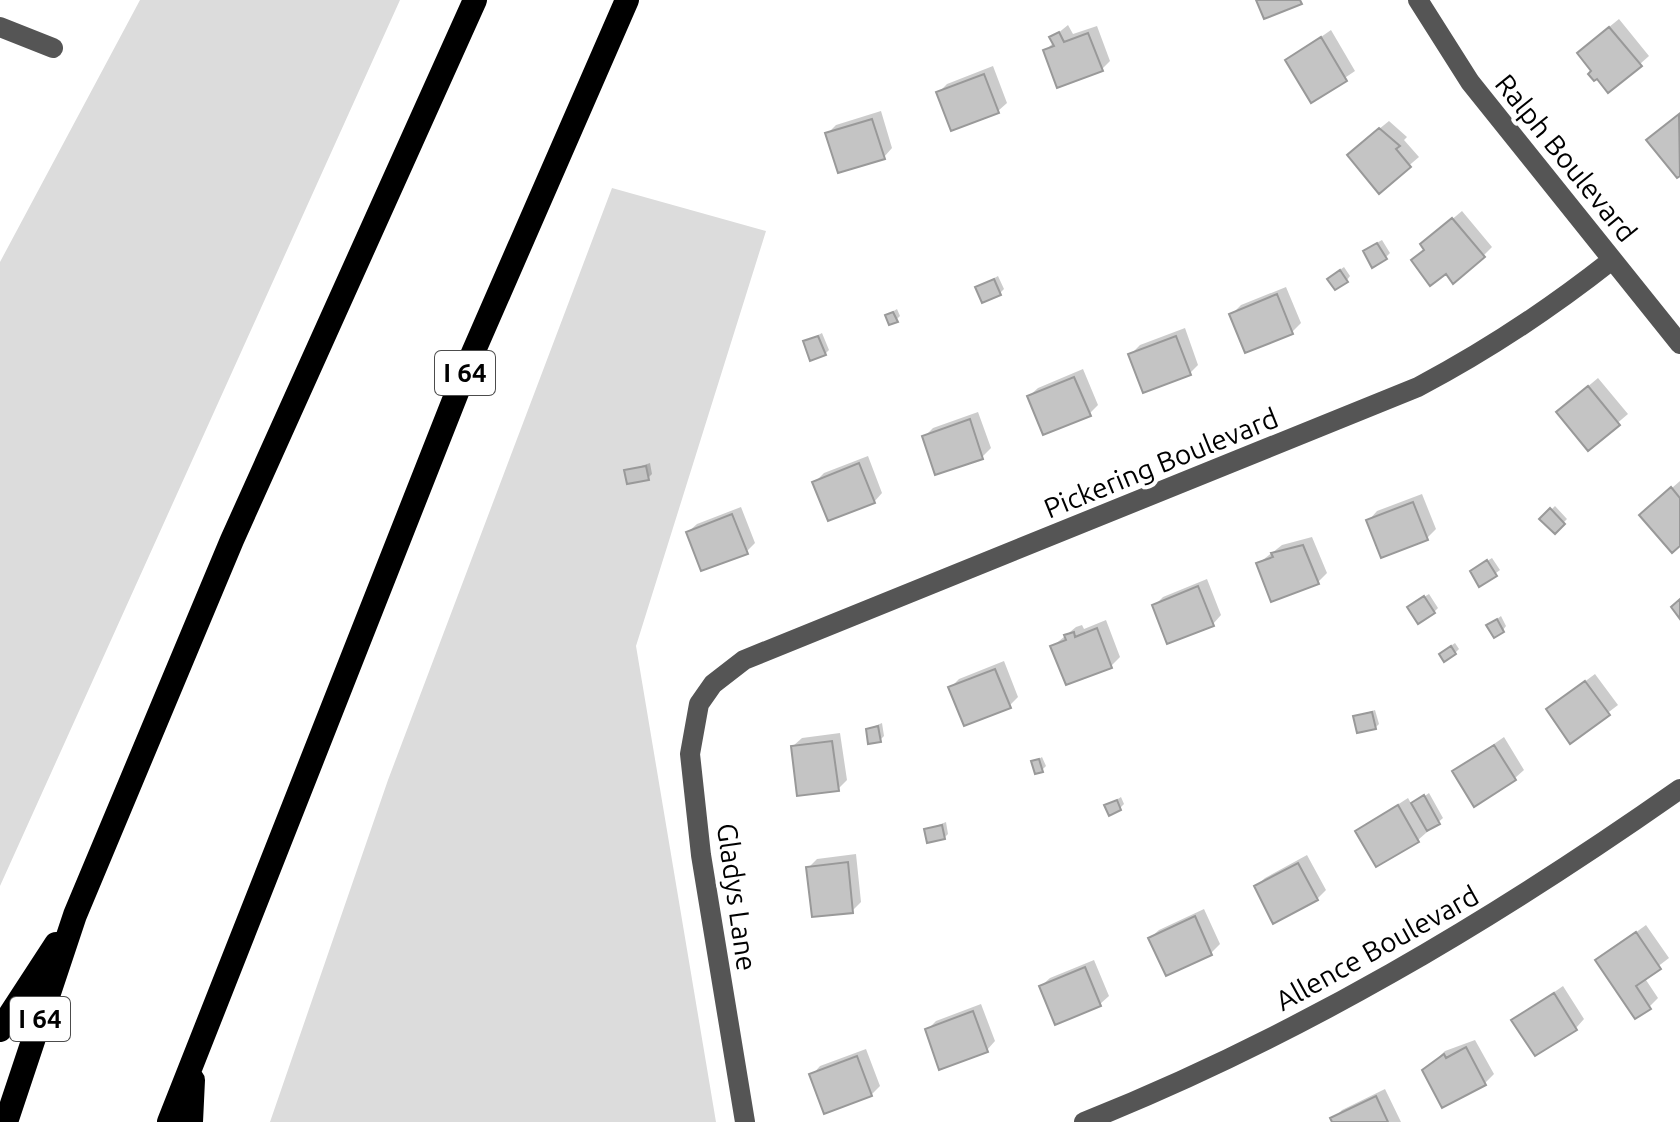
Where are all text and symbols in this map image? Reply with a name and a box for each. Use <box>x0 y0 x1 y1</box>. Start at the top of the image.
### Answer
street label: Ralph Boulevard <box>1490 68 1643 247</box>
road number: I 64 <box>435 351 495 395</box>
street label: Pickering Boulevard <box>1039 401 1282 524</box>
street label: Gladys Lane <box>712 821 763 973</box>
street label: Allence Boulevard <box>1270 879 1484 1016</box>
road number: I 64 <box>10 997 70 1041</box>

